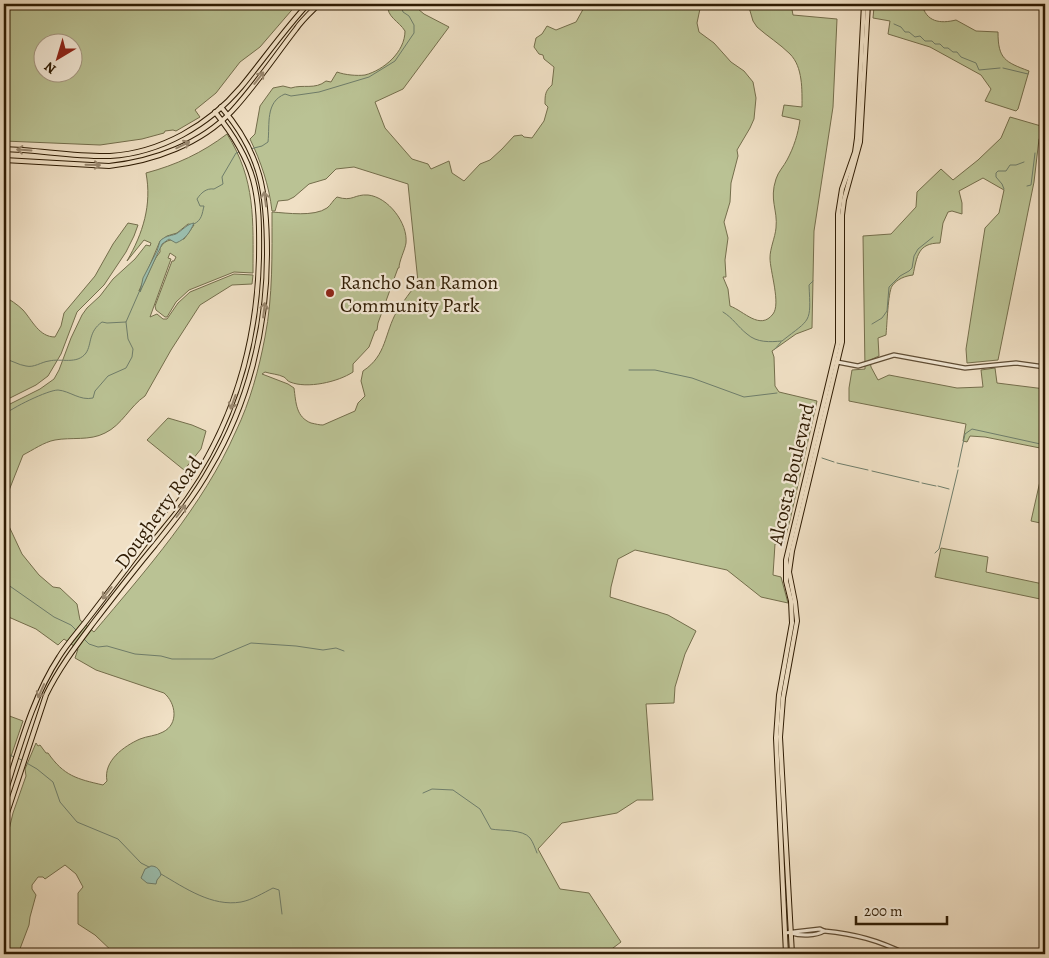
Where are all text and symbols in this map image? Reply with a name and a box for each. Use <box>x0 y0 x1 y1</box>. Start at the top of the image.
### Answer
north arrow <box>32 32 82 82</box>
text: N <box>40 57 60 78</box>
one-way arrow <box>254 72 265 85</box>
one-way arrow <box>175 140 190 150</box>
one-way arrow <box>17 146 33 155</box>
one-way arrow <box>85 161 101 170</box>
one-way arrow <box>259 191 269 207</box>
place label: Rancho San Ramon Community Park <box>340 269 498 319</box>
marker: Rancho San Ramon Community Park <box>324 287 336 299</box>
one-way arrow <box>259 302 269 318</box>
one-way arrow <box>228 394 237 409</box>
street label: Alcosta Boulevard <box>762 400 821 549</box>
street label: Dougherty Road <box>108 450 209 574</box>
one-way arrow <box>176 505 187 518</box>
one-way arrow <box>102 587 113 600</box>
one-way arrow <box>36 683 46 698</box>
scale bar <box>856 893 948 925</box>
text: 200 m <box>864 901 903 921</box>

